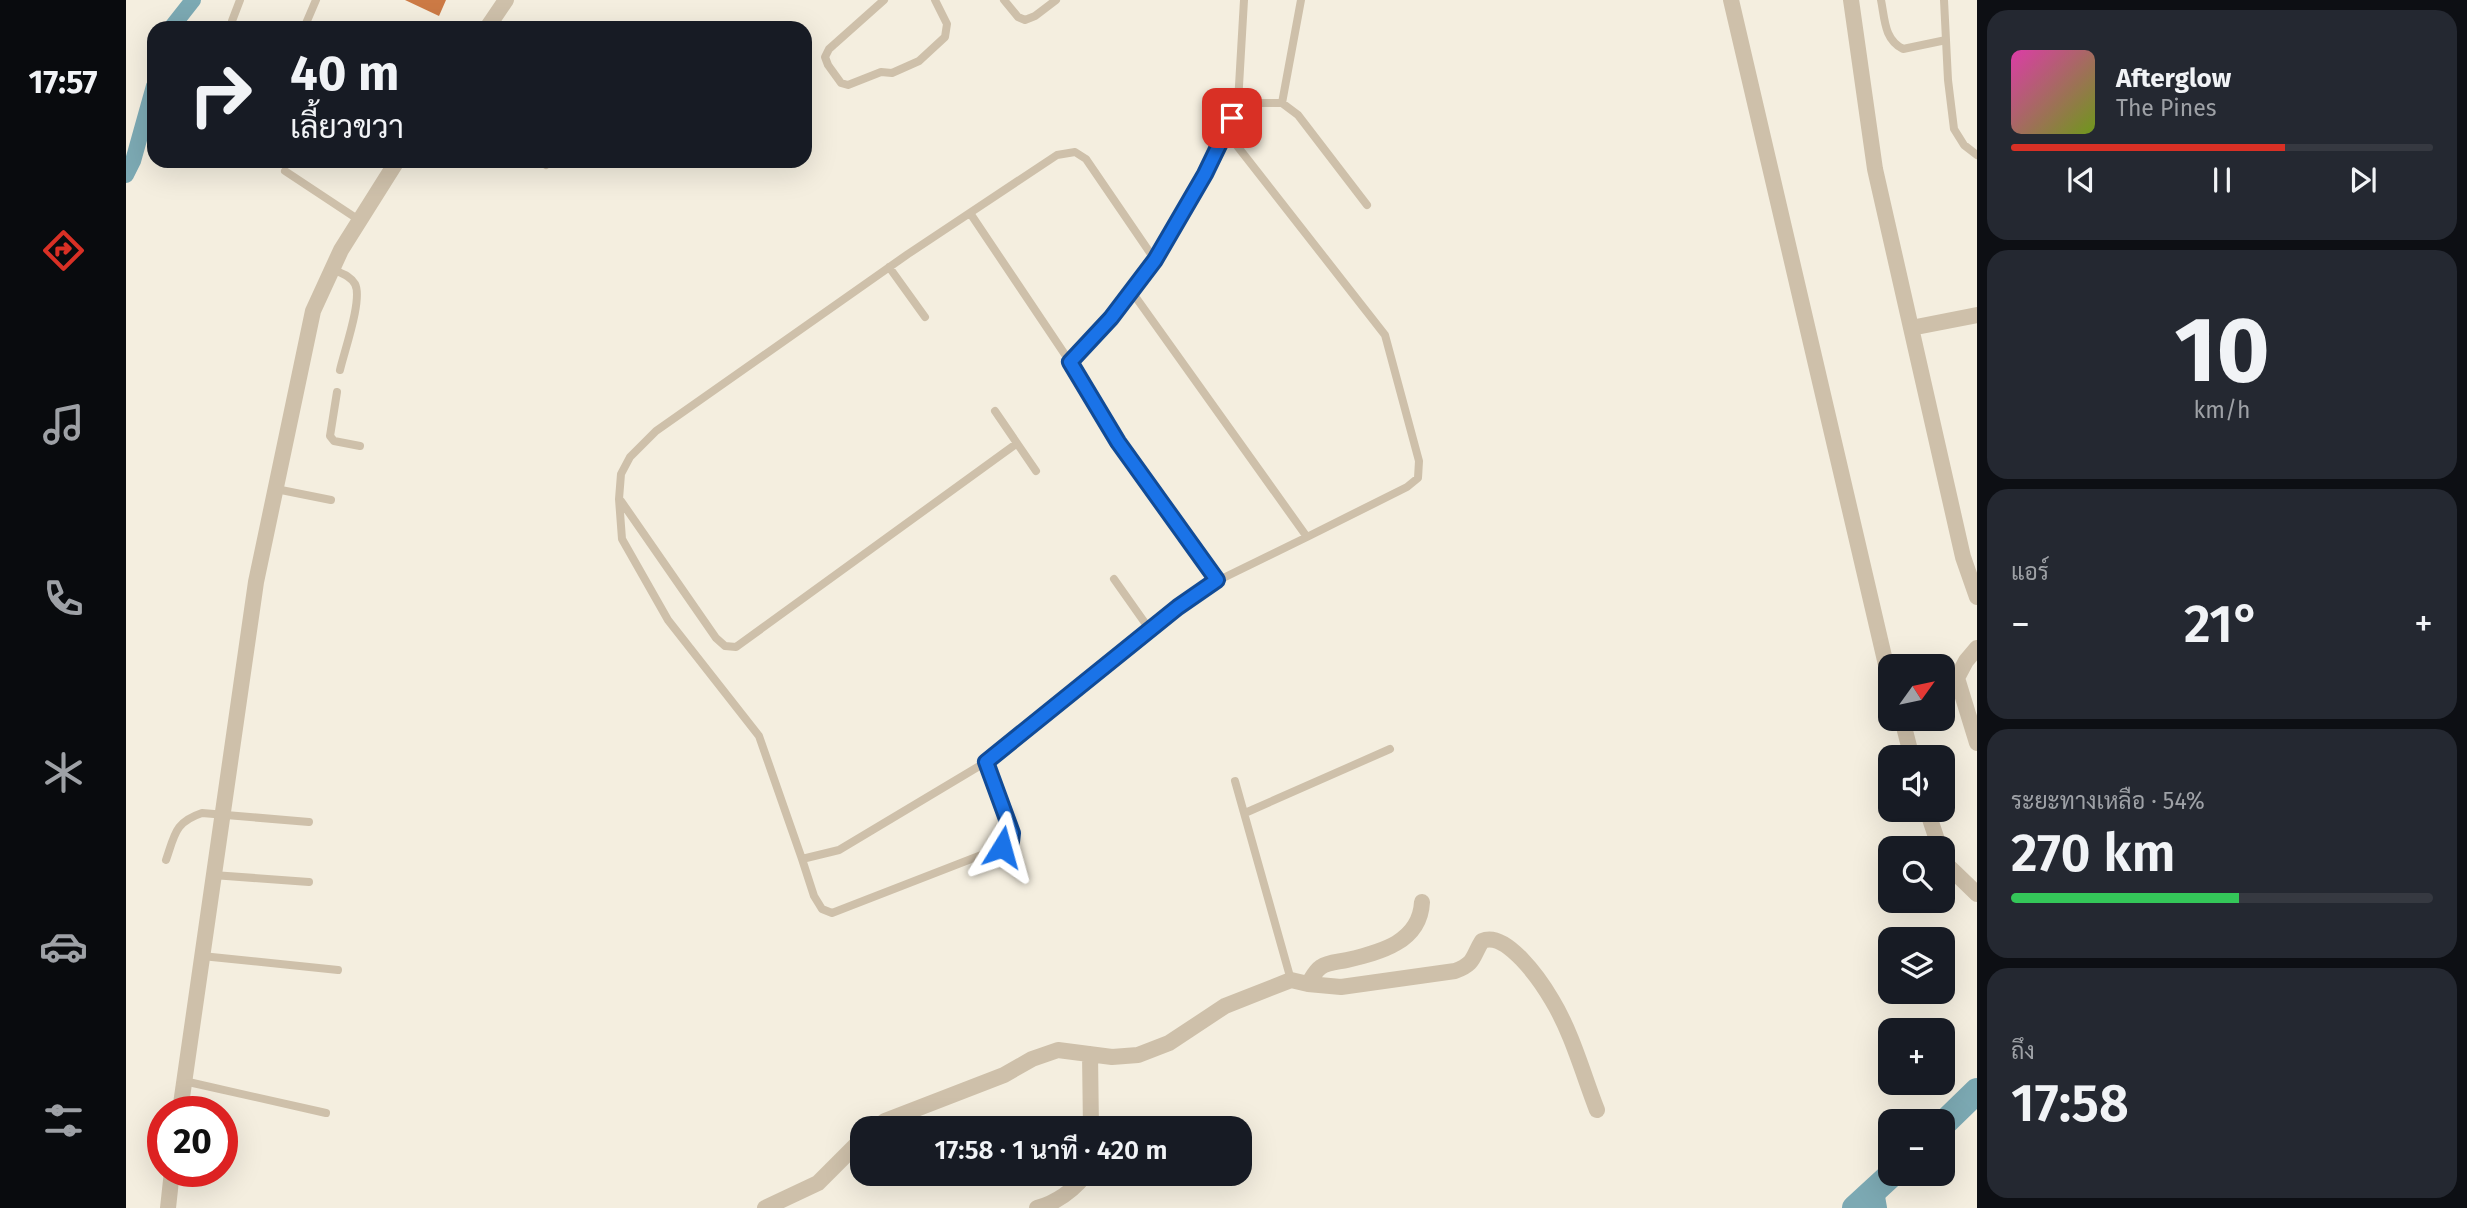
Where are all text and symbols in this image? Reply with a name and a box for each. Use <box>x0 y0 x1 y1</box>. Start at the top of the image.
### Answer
text: 40 m <box>290 44 399 103</box>
icon: right <box>175 49 266 140</box>
text: 17:57 <box>29 63 98 101</box>
text: Afterglow <box>2116 63 2231 94</box>
pin <box>1202 88 1262 148</box>
text: The Pines <box>2116 94 2217 122</box>
icon: arrive <box>1213 99 1251 137</box>
text: เลี้ยวขวา <box>290 108 404 146</box>
icon: previous <box>2062 161 2100 199</box>
icon: pause <box>2203 161 2241 199</box>
icon: next <box>2344 161 2382 199</box>
icon: directions <box>39 226 88 275</box>
text: 10 <box>2174 296 2270 405</box>
text: km/h <box>2194 396 2250 424</box>
icon: music <box>39 400 88 449</box>
text: แอร์ <box>2011 558 2049 586</box>
icon: phone <box>39 574 88 623</box>
text: 21° <box>2184 593 2260 656</box>
text: − <box>2011 601 2030 647</box>
text: + <box>2414 601 2433 647</box>
north arrow <box>1878 654 1955 732</box>
map controls <box>1878 654 1955 1186</box>
button: sound <box>1878 745 1955 822</box>
icon: climate <box>39 748 88 797</box>
text: ระยะทางเหลือ · 54% <box>2011 787 2205 815</box>
position arrow <box>965 810 1039 884</box>
text: 270 km <box>2011 822 2176 885</box>
button: search <box>1878 836 1955 913</box>
icon: car <box>39 922 88 971</box>
button: layers <box>1878 927 1955 1004</box>
button: + <box>1878 1018 1955 1095</box>
text: ถึง <box>2011 1037 2035 1065</box>
text: 17:58 <box>2011 1072 2129 1135</box>
icon: filters <box>39 1096 88 1145</box>
speed limit sign: 20 <box>147 1096 238 1187</box>
button: − <box>1878 1109 1955 1186</box>
text: 17:58 · 1 นาที · 420 m <box>935 1135 1168 1166</box>

